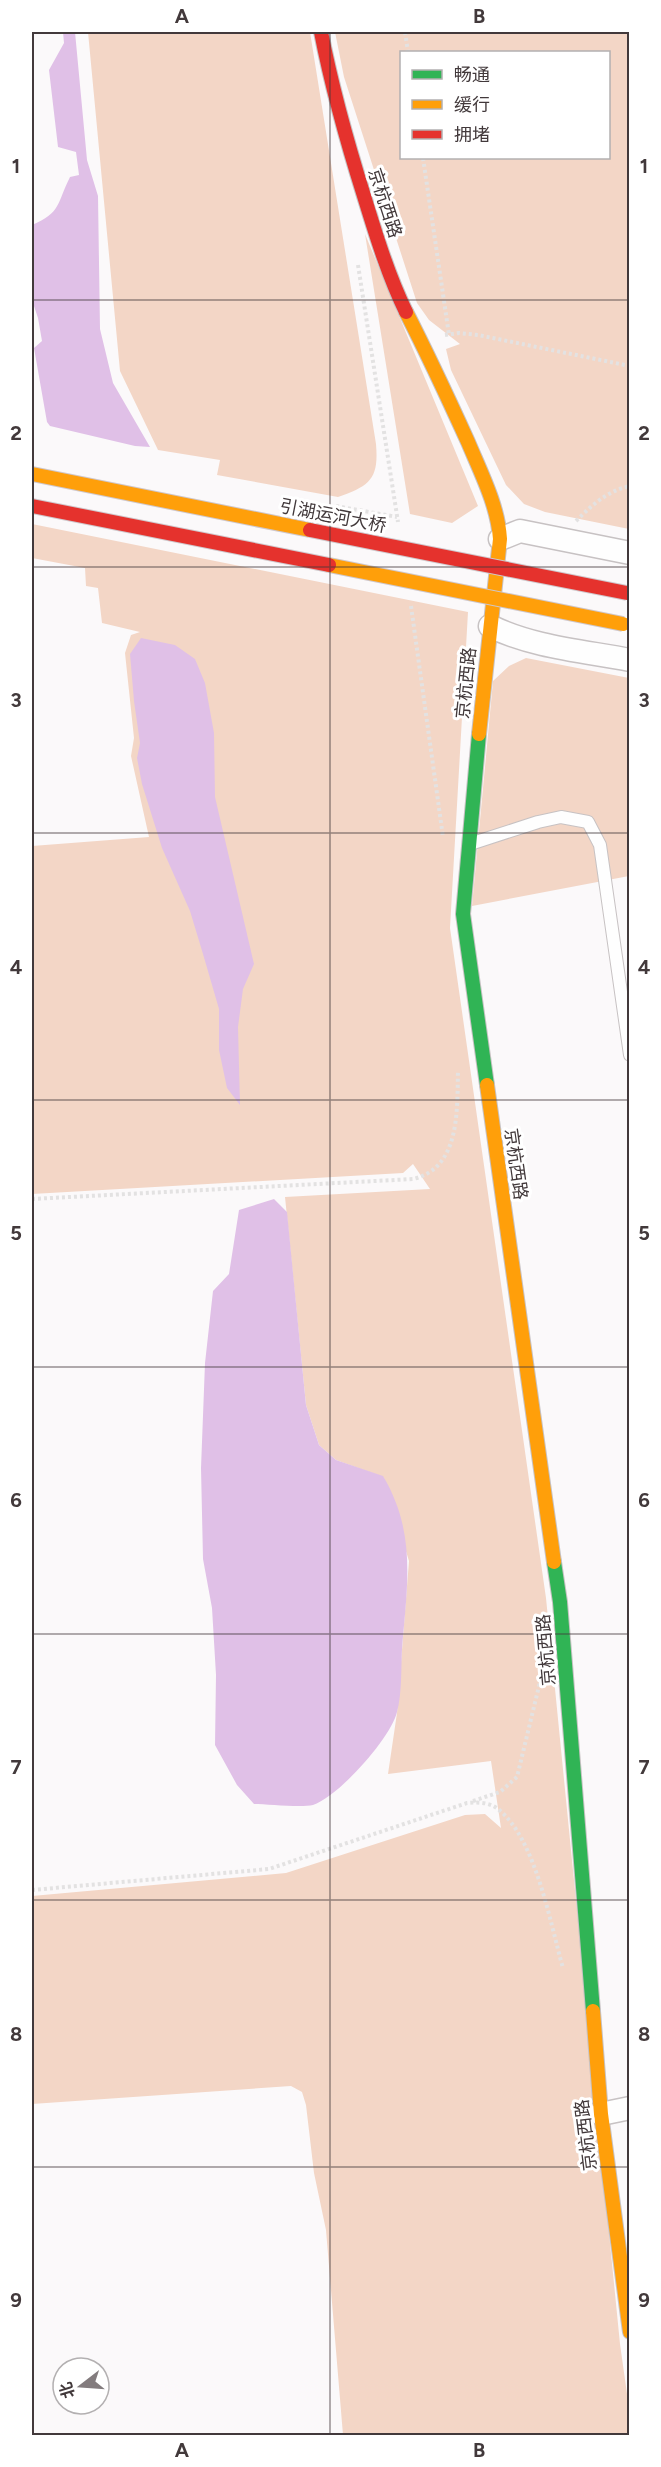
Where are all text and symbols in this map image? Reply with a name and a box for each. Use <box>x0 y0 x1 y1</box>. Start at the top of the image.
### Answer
text: A <box>175 4 190 28</box>
text: B <box>473 4 485 28</box>
legend <box>400 51 610 159</box>
text: 畅通 <box>454 64 490 86</box>
text: 缓行 <box>454 94 490 116</box>
text: 拥堵 <box>454 124 490 146</box>
text: 1 <box>12 154 20 178</box>
text: 1 <box>640 154 648 178</box>
street label: 京杭西路 <box>363 165 407 241</box>
text: 2 <box>10 421 22 445</box>
text: 2 <box>638 421 650 445</box>
street label: 引湖运河大桥 <box>278 495 388 537</box>
street label: 京杭西路 <box>451 646 481 720</box>
text: 3 <box>10 688 22 712</box>
text: 3 <box>638 688 650 712</box>
text: 4 <box>10 955 23 979</box>
text: 4 <box>638 955 651 979</box>
street label: 京杭西路 <box>500 1127 532 1201</box>
text: 5 <box>10 1221 22 1245</box>
text: 5 <box>638 1221 650 1245</box>
text: 6 <box>10 1488 22 1512</box>
text: 6 <box>638 1488 650 1512</box>
street label: 京杭西路 <box>532 1613 560 1687</box>
text: 7 <box>10 1755 22 1779</box>
text: 7 <box>638 1755 650 1779</box>
text: 8 <box>10 2022 22 2046</box>
text: 8 <box>638 2022 650 2046</box>
street label: 京杭西路 <box>571 2098 601 2172</box>
text: 9 <box>10 2288 22 2312</box>
text: 9 <box>638 2288 650 2312</box>
north arrow <box>51 2356 111 2416</box>
text: 北 <box>56 2380 79 2401</box>
text: A <box>175 2438 190 2462</box>
text: B <box>473 2438 485 2462</box>

